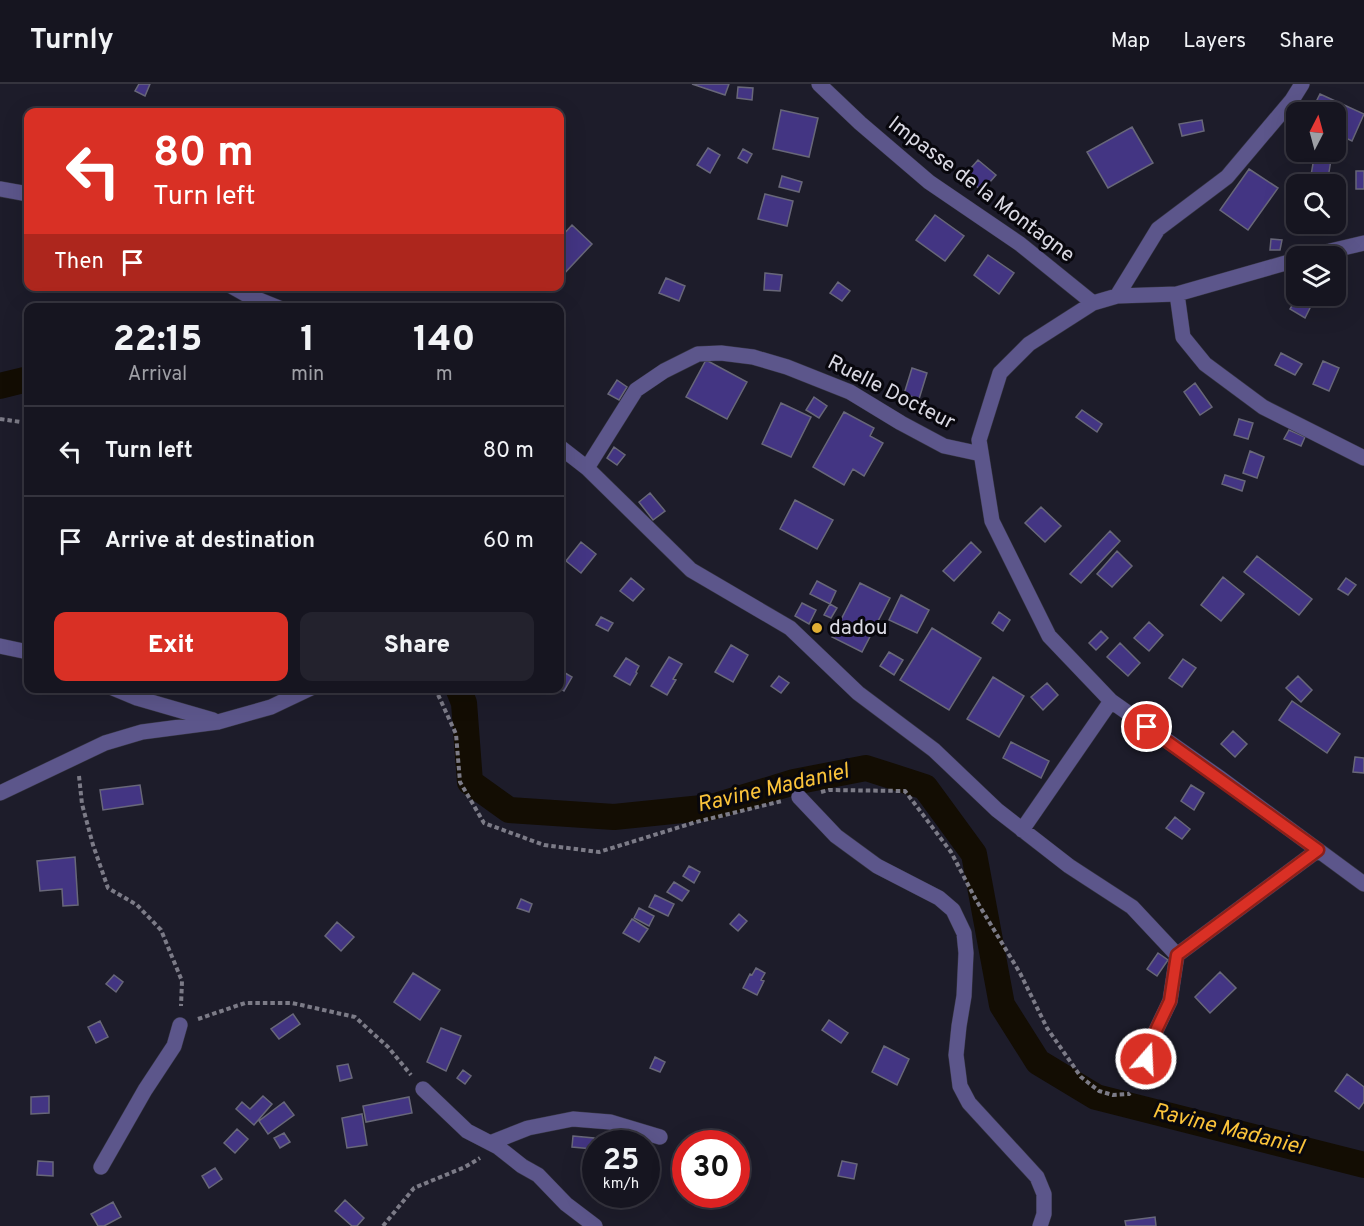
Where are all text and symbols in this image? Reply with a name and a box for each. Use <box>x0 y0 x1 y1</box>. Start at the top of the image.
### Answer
text: Turnly <box>30 23 114 59</box>
text: Map <box>1111 28 1150 55</box>
text: Layers <box>1183 28 1246 55</box>
text: Share <box>1279 28 1334 55</box>
north arrow <box>1286 102 1346 162</box>
map controls <box>1286 102 1346 306</box>
street label: Impasse de la Montagne <box>882 111 1080 269</box>
text: 80 m <box>153 128 254 181</box>
icon: left <box>54 132 132 210</box>
button: search <box>1286 174 1346 234</box>
text: Turn left <box>153 180 255 214</box>
icon: arrive <box>116 246 149 279</box>
button: layers <box>1286 246 1346 306</box>
text: Then <box>54 249 104 276</box>
text: 22:15 <box>113 318 202 364</box>
text: 1 <box>300 318 315 364</box>
text: 140 <box>413 318 475 364</box>
street label: Ruelle Docteur <box>823 349 959 437</box>
text: Arrival <box>128 362 187 388</box>
text: min <box>291 362 324 388</box>
text: m <box>436 362 453 388</box>
icon: left <box>54 435 87 468</box>
text: Turn left <box>105 438 193 465</box>
text: 80 m <box>483 438 534 465</box>
icon: arrive <box>54 525 87 558</box>
text: Arrive at destination <box>105 528 315 555</box>
text: 60 m <box>483 528 534 555</box>
button: Exit <box>54 612 288 681</box>
button: Share <box>300 612 534 681</box>
place label: dadou <box>829 615 888 642</box>
marker: dadou <box>810 621 824 635</box>
pin <box>1121 701 1172 752</box>
icon: arrive <box>1130 710 1163 743</box>
water label: Ravine Madaniel <box>694 758 853 820</box>
position arrow <box>1114 1027 1178 1091</box>
water label: Ravine Madaniel <box>1150 1098 1308 1162</box>
speed limit sign: 30 <box>672 1130 750 1208</box>
text: 25 <box>603 1143 639 1180</box>
text: km/h <box>603 1175 639 1194</box>

